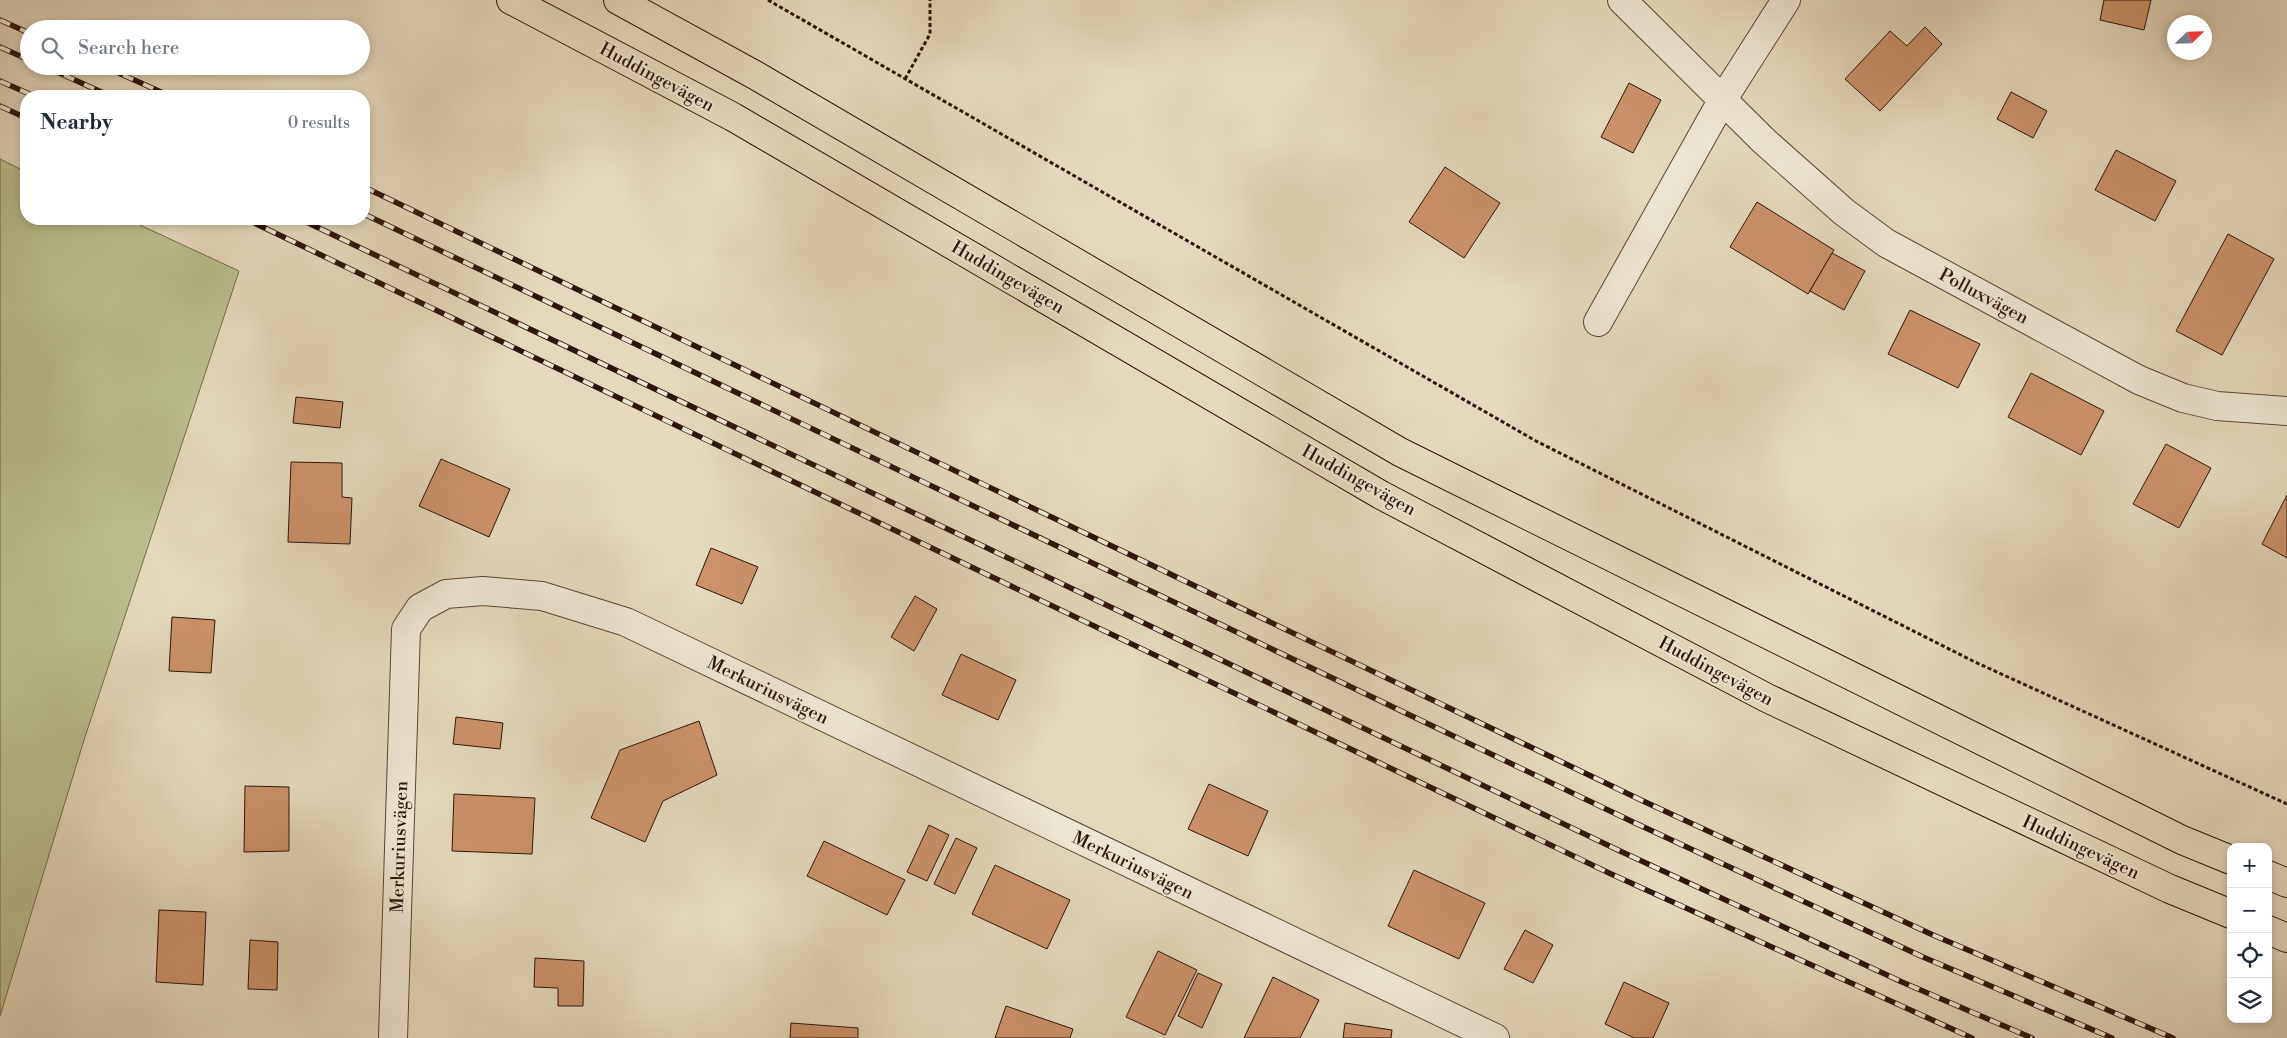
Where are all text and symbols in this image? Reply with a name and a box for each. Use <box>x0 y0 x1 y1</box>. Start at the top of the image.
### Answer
north arrow <box>2167 15 2212 60</box>
search box <box>20 20 370 75</box>
icon: search <box>38 34 66 62</box>
text: Search here <box>78 36 179 60</box>
street label: Huddingevägen <box>595 38 718 117</box>
text: Nearby <box>40 110 113 136</box>
text: 0 results <box>288 113 350 133</box>
street label: Huddingevägen <box>947 236 1069 319</box>
street label: Polluxvägen <box>1935 263 2033 330</box>
street label: Huddingevägen <box>1298 440 1420 521</box>
street label: Huddingevägen <box>1654 632 1777 711</box>
street label: Merkuriusvägen <box>703 651 833 730</box>
street label: Merkuriusvägen <box>386 780 413 914</box>
street label: Huddingevägen <box>2018 810 2143 885</box>
street label: Merkuriusvägen <box>1068 826 1198 905</box>
map controls <box>2227 843 2272 1023</box>
button: + <box>2227 843 2272 888</box>
button: − <box>2227 888 2272 933</box>
button: locate <box>2227 933 2272 978</box>
button: layers <box>2227 978 2272 1023</box>

